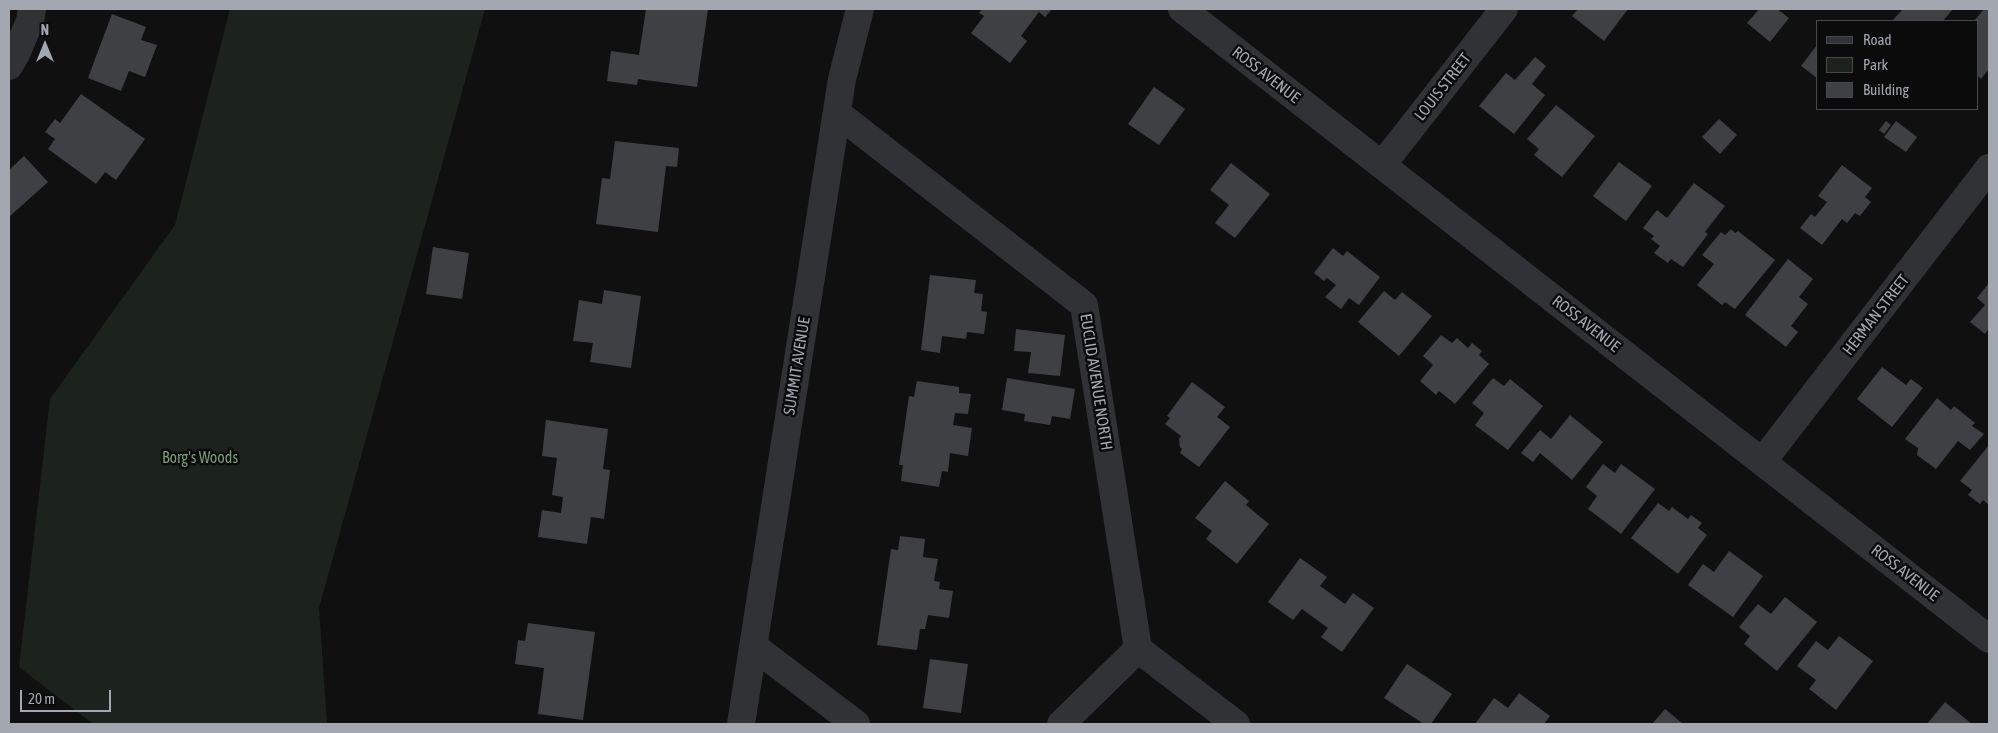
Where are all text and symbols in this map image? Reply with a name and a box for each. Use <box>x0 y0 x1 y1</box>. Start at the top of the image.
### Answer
north arrow <box>20 20 70 70</box>
legend <box>1816 20 1978 110</box>
text: N <box>41 22 49 38</box>
text: Road <box>1863 31 1892 48</box>
street label: ROSS AVENUE <box>1228 43 1304 107</box>
street label: LOUIS STREET <box>1411 50 1475 124</box>
text: Park <box>1863 56 1888 73</box>
text: Building <box>1863 81 1909 98</box>
street label: HERMAN STREET <box>1839 271 1913 359</box>
street label: ROSS AVENUE <box>1548 292 1624 356</box>
street label: EUCLID AVENUE NORTH <box>1076 312 1116 452</box>
street label: SUMMIT AVENUE <box>780 316 814 416</box>
park label: Borg's Woods <box>162 448 238 468</box>
street label: ROSS AVENUE <box>1867 541 1943 605</box>
scale bar <box>22 680 114 712</box>
text: 20 m <box>28 690 55 707</box>

